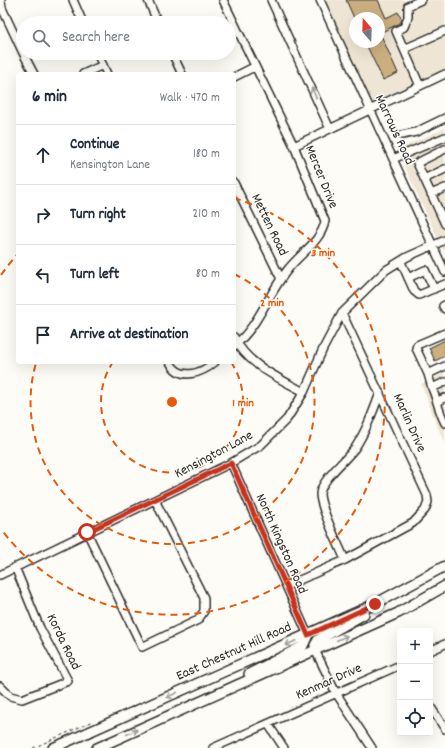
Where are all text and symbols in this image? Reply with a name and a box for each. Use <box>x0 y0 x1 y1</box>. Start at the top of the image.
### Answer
north arrow <box>349 12 385 48</box>
search box <box>16 16 236 60</box>
icon: search <box>30 27 52 49</box>
text: Search here <box>62 27 130 49</box>
text: 6 min <box>32 86 67 110</box>
one-way arrow <box>310 88 317 100</box>
text: Walk · 470 m <box>160 89 220 108</box>
street label: Marrows Road <box>369 91 419 169</box>
text: Continue <box>70 134 119 156</box>
street label: Mercer Drive <box>299 142 343 212</box>
icon: ahead <box>32 144 54 166</box>
text: 180 m <box>193 145 220 164</box>
text: Kensington Lane <box>70 156 150 175</box>
street label: Metten Road <box>245 191 293 259</box>
icon: right <box>32 204 54 226</box>
text: Turn right <box>70 204 126 226</box>
text: 210 m <box>192 205 220 224</box>
text: 3 min <box>311 245 335 262</box>
icon: left <box>32 264 54 286</box>
text: Turn left <box>70 264 119 286</box>
text: 80 m <box>196 265 220 284</box>
text: 2 min <box>260 295 284 312</box>
icon: arrive <box>32 324 54 346</box>
text: Arrive at destination <box>70 324 188 346</box>
street label: Marlin Drive <box>387 390 431 456</box>
centre of rings <box>165 395 179 409</box>
text: 1 min <box>232 395 254 412</box>
street label: Kensington Lane <box>171 426 257 484</box>
street label: North Kingston Road <box>250 491 312 597</box>
route start <box>78 523 96 541</box>
route end <box>366 595 384 613</box>
street label: Korda Road <box>41 610 85 674</box>
street label: East Chestnut Hill Road <box>173 618 295 686</box>
map controls <box>397 628 433 736</box>
button: + <box>397 628 433 664</box>
one-way arrow <box>336 634 348 641</box>
one-way arrow <box>286 639 298 647</box>
street label: Kenmar Drive <box>293 658 365 706</box>
button: − <box>397 664 433 700</box>
one-way arrow <box>167 692 179 699</box>
button: locate <box>397 700 433 736</box>
one-way arrow <box>126 728 138 735</box>

